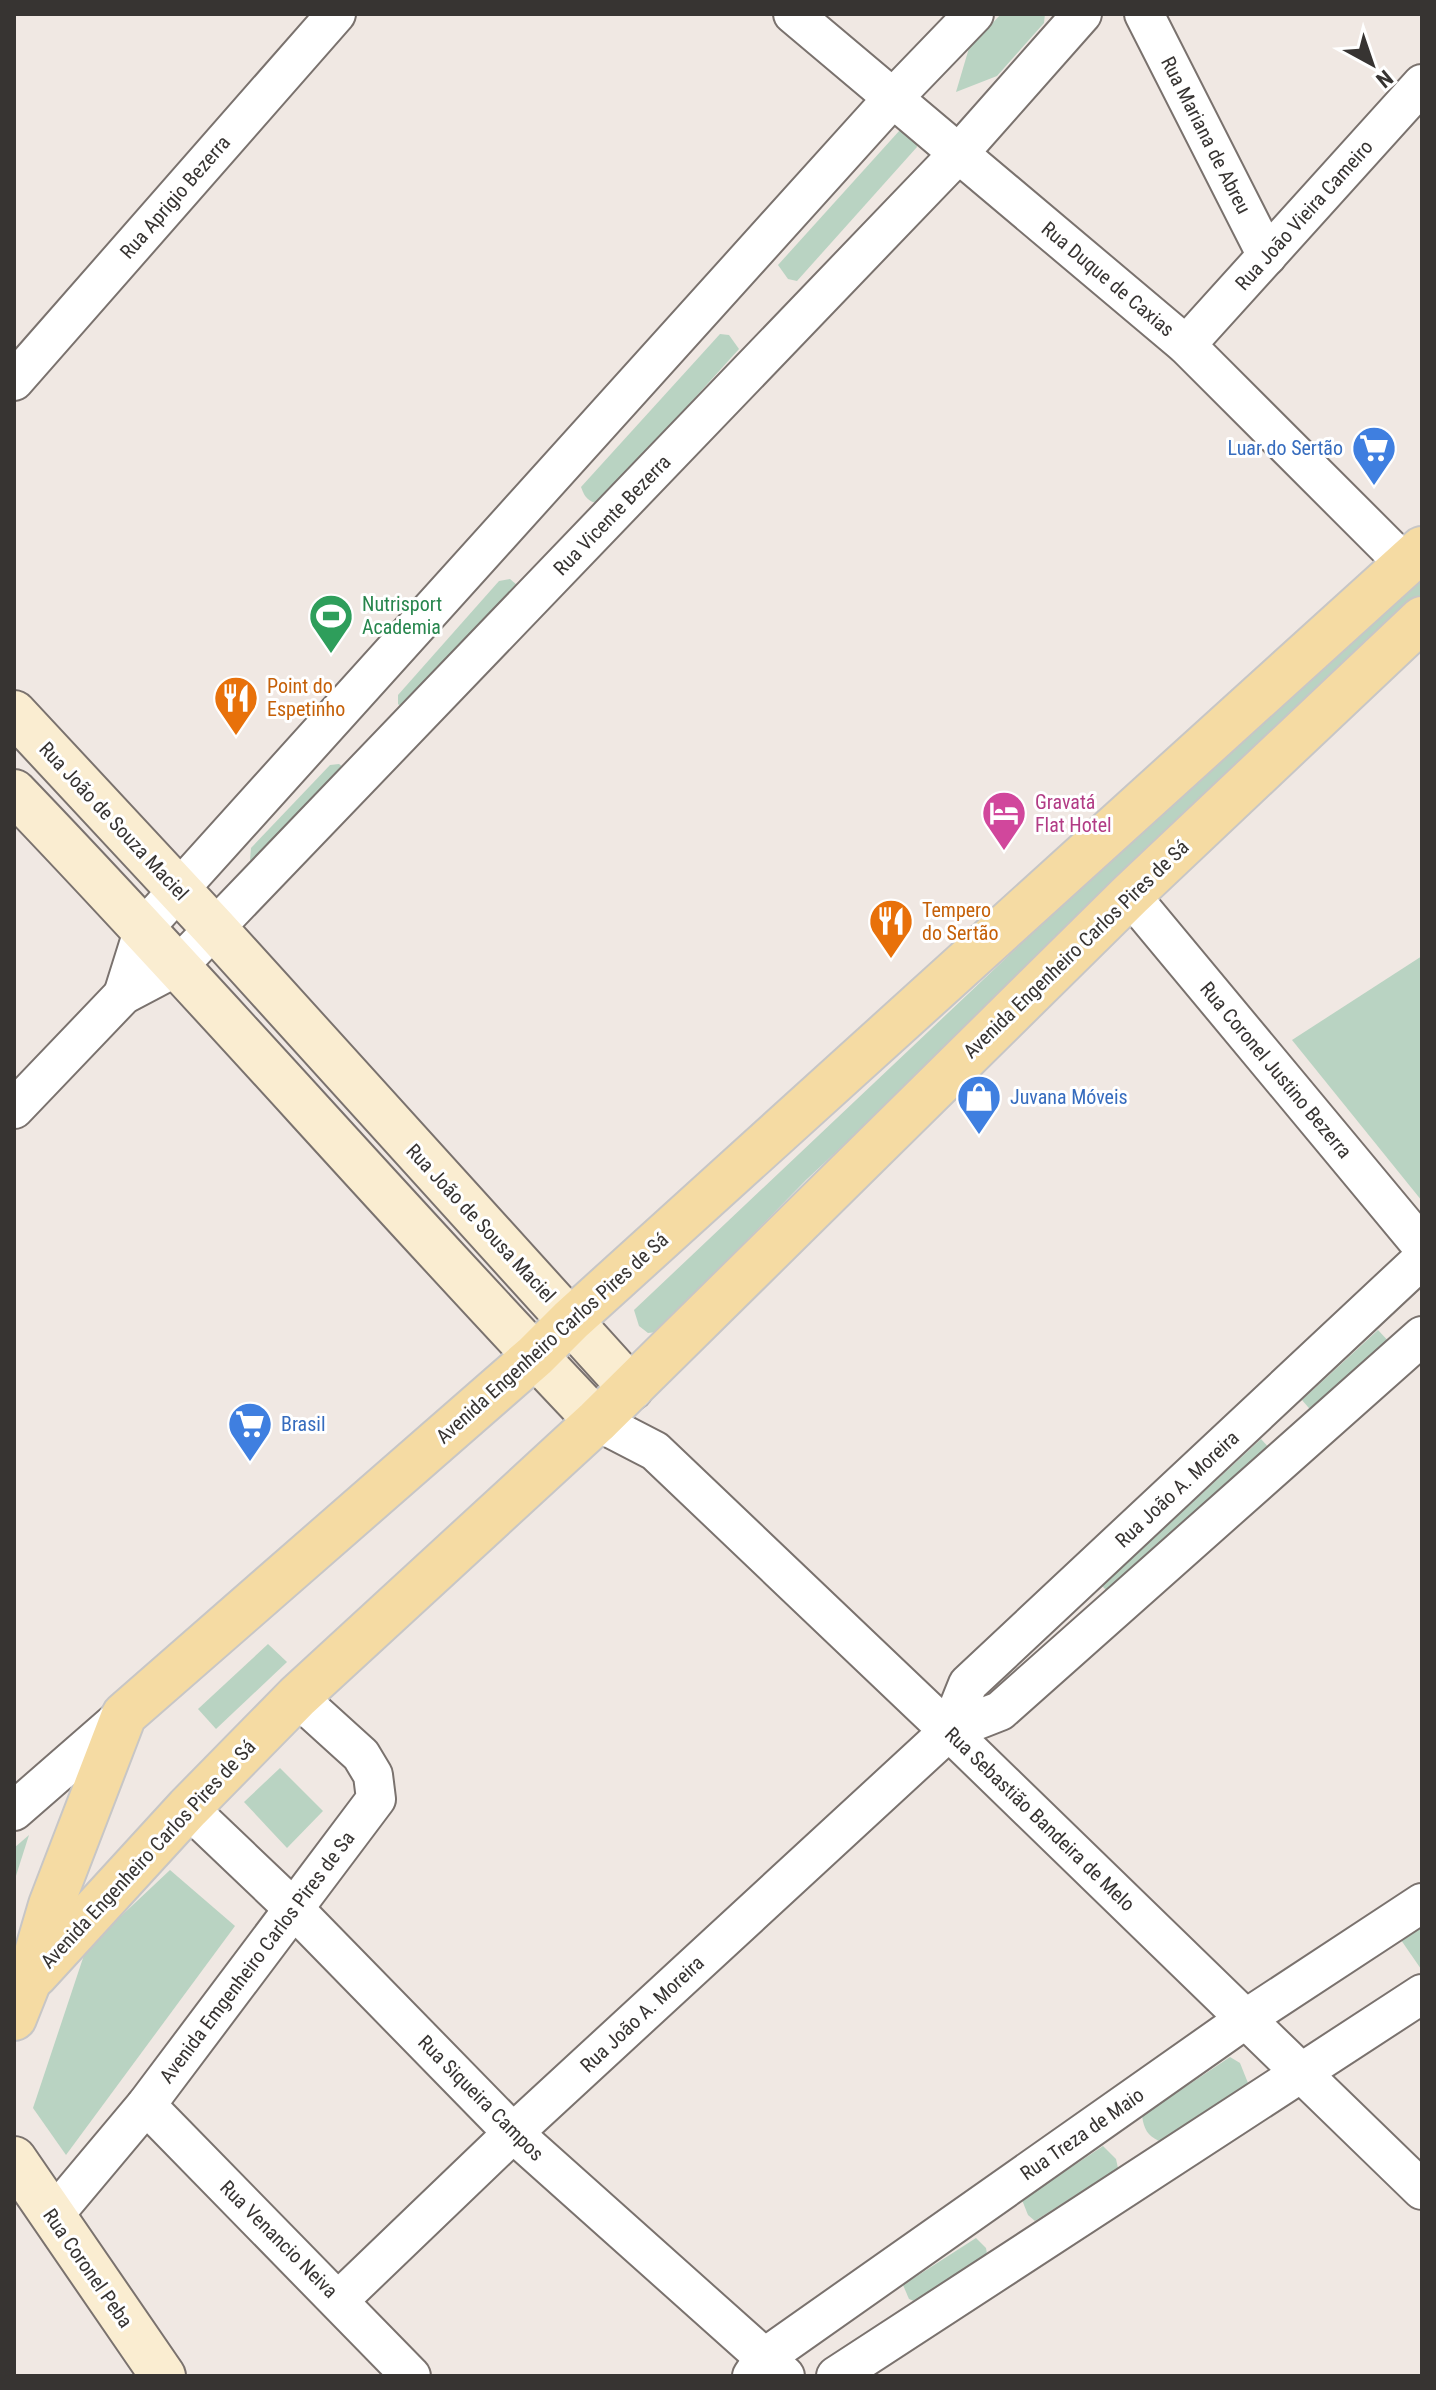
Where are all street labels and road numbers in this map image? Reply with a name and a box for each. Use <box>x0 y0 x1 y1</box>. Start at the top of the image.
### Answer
street label: Rua Mariana de Abreu <box>1156 52 1256 218</box>
street label: Rua Aprigio Bezerra <box>115 131 235 263</box>
street label: Rua Joāo Vieira Cameiro <box>1230 135 1378 295</box>
street label: Rua Duque de Caxias <box>1037 216 1179 342</box>
street label: Rua Vicente Bezerra <box>548 450 676 580</box>
street label: Rua João de Souza Maciel <box>34 737 194 905</box>
street label: Avenida Engenheiro Carlos Pires de Sá <box>958 835 1194 1063</box>
street label: Rua Coronel Justino Bezerra <box>1195 977 1357 1163</box>
street label: Rua João de Sousa Maciel <box>401 1139 561 1307</box>
street label: Avenida Engenheiro Carlos Pires de Sá <box>431 1227 673 1449</box>
street label: Rua João A. Moreira <box>1110 1426 1244 1552</box>
street label: Rua Sebastião Bandeira de Melo <box>940 1722 1140 1916</box>
street label: Avenida Engenheiro Carlos Pires de Sá <box>36 1735 260 1973</box>
street label: Avenida Emgenheiro Carlos Pires de Sa <box>154 1826 360 2088</box>
street label: Rua João A. Moreira <box>575 1951 709 2077</box>
street label: Rua Siqueira Campos <box>413 2030 549 2166</box>
street label: Rua Treza de Maio <box>1016 2083 1148 2185</box>
street label: Rua Venancio Neiva <box>215 2175 343 2303</box>
street label: Rua Coronel Peba <box>38 2204 138 2332</box>

